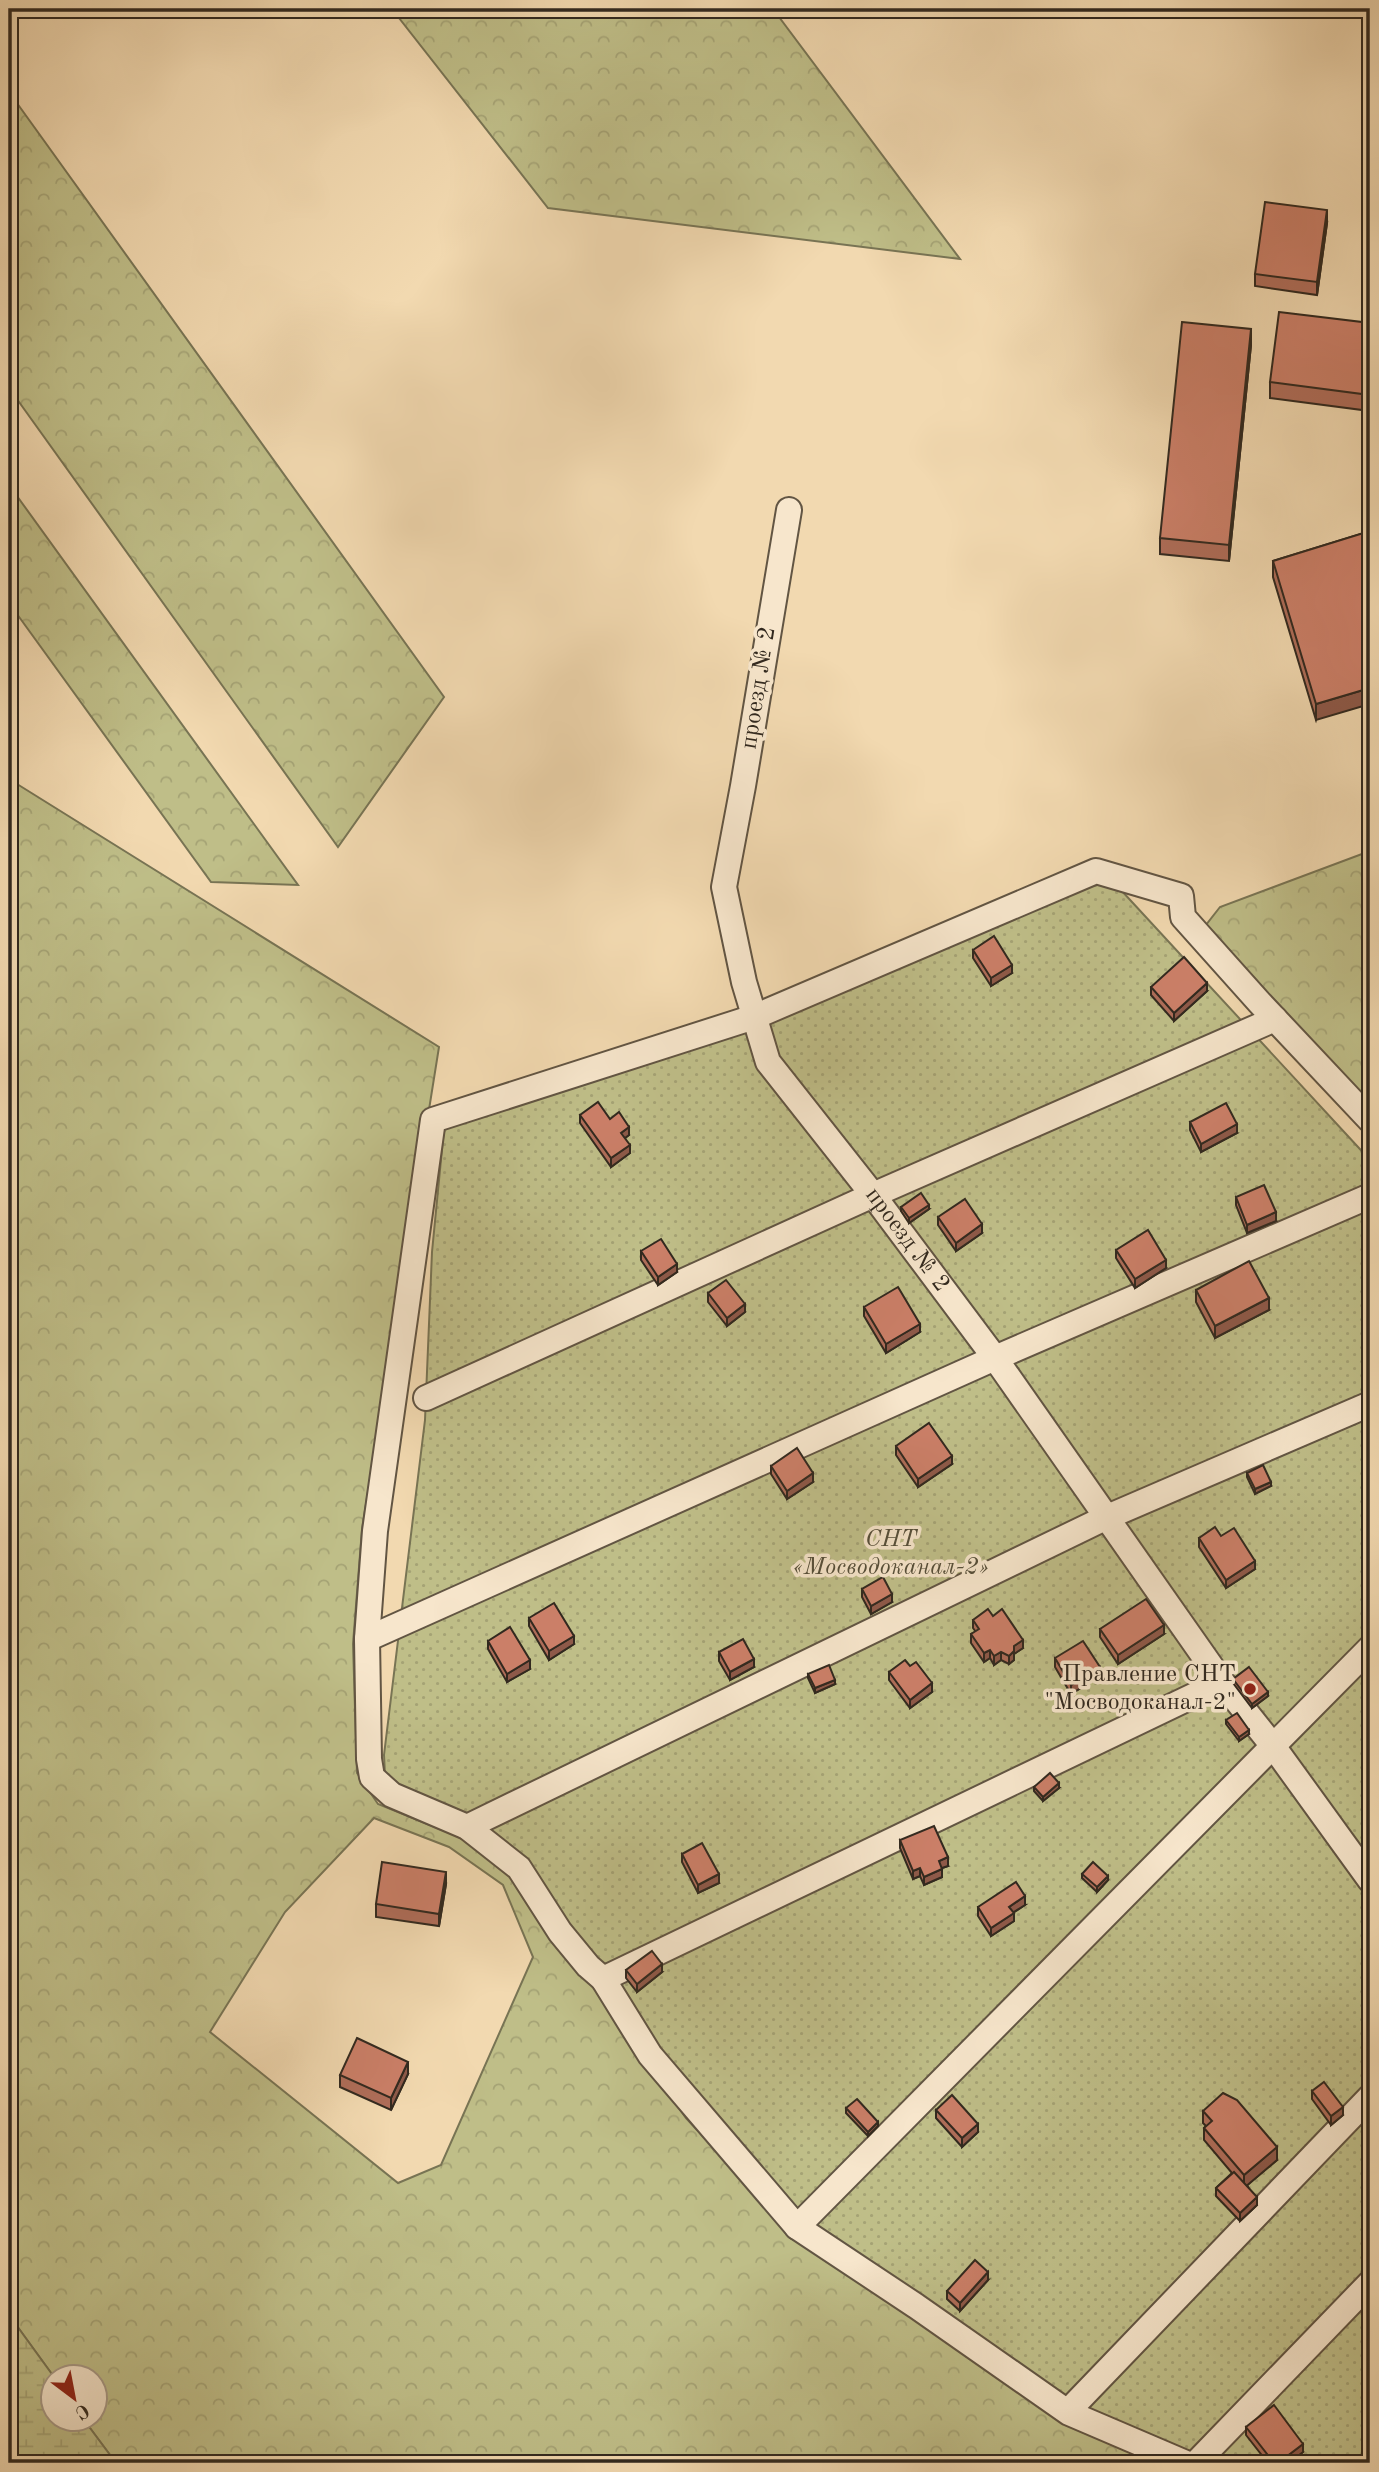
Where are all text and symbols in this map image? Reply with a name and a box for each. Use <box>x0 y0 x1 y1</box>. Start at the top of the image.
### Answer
street label: проезд № 2 <box>737 625 781 751</box>
street label: проезд № 2 <box>860 1183 953 1297</box>
park label: СНТ «Мосводоканал-2» <box>793 1528 989 1580</box>
place label: Правление СНТ "Мосводоканал-2" <box>1044 1663 1236 1715</box>
marker: Правление СНТ "Мосводоканал-2" <box>1242 1681 1258 1697</box>
north arrow <box>38 2364 108 2434</box>
text: С <box>71 2399 92 2422</box>

